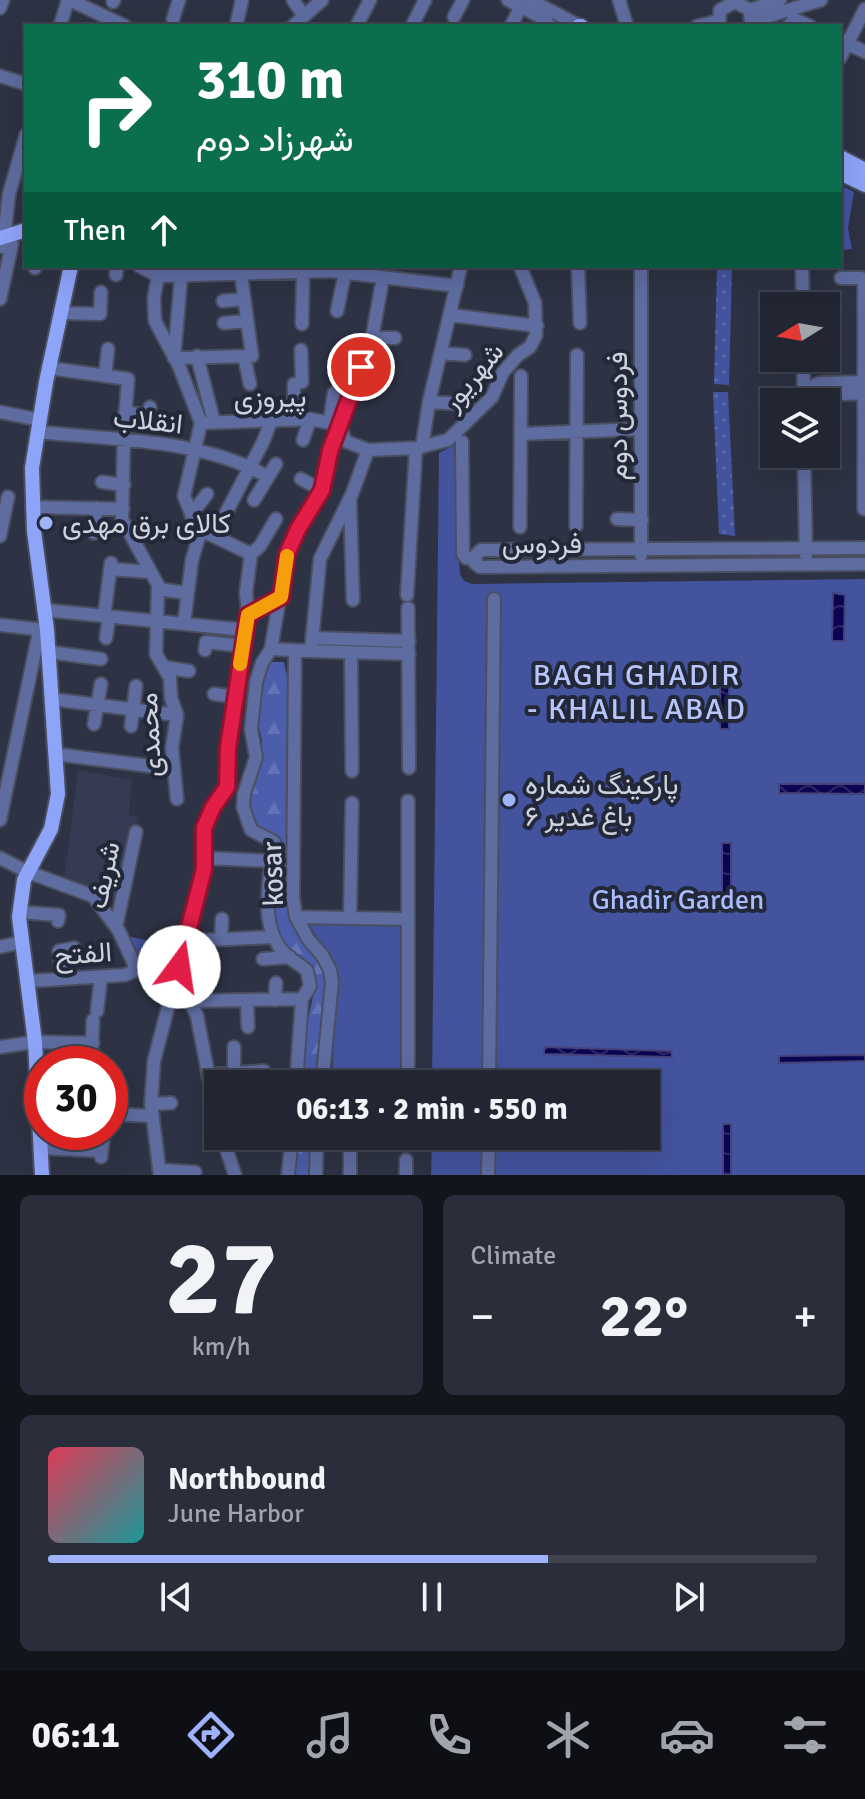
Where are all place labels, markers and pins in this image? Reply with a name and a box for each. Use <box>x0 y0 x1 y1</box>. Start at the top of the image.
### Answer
pin <box>327 333 395 401</box>
place label: کالای برق مهدی <box>62 507 231 541</box>
marker: کالای برق مهدی <box>37 514 55 532</box>
place label: پارکینگ شماره ۶ باغ غدیر <box>525 768 679 835</box>
marker: پارکینگ شماره ۶ باغ غدیر <box>500 791 518 809</box>

